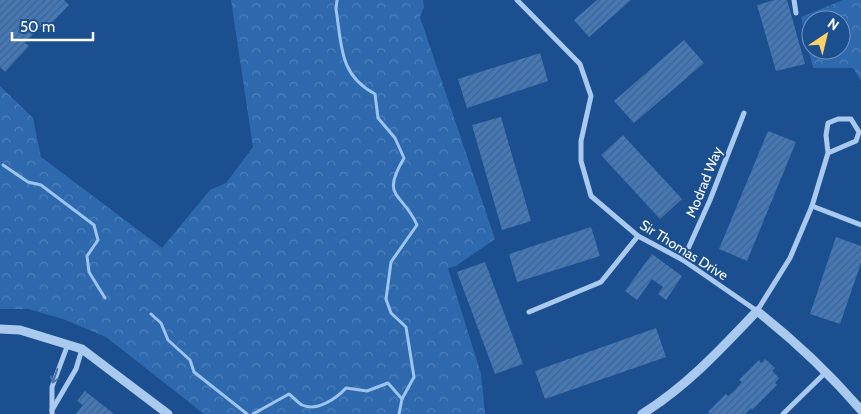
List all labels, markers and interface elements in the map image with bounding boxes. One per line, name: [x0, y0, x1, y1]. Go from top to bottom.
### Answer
scale bar: [12, 10, 94, 42]
north arrow: [801, 10, 851, 60]
text: N: [824, 14, 843, 35]
text: 50 m: [20, 18, 55, 36]
street label: Modrad Way: [682, 144, 726, 220]
street label: Sir Thomas Drive: [637, 216, 731, 284]
one-way arrow: [50, 368, 60, 384]

